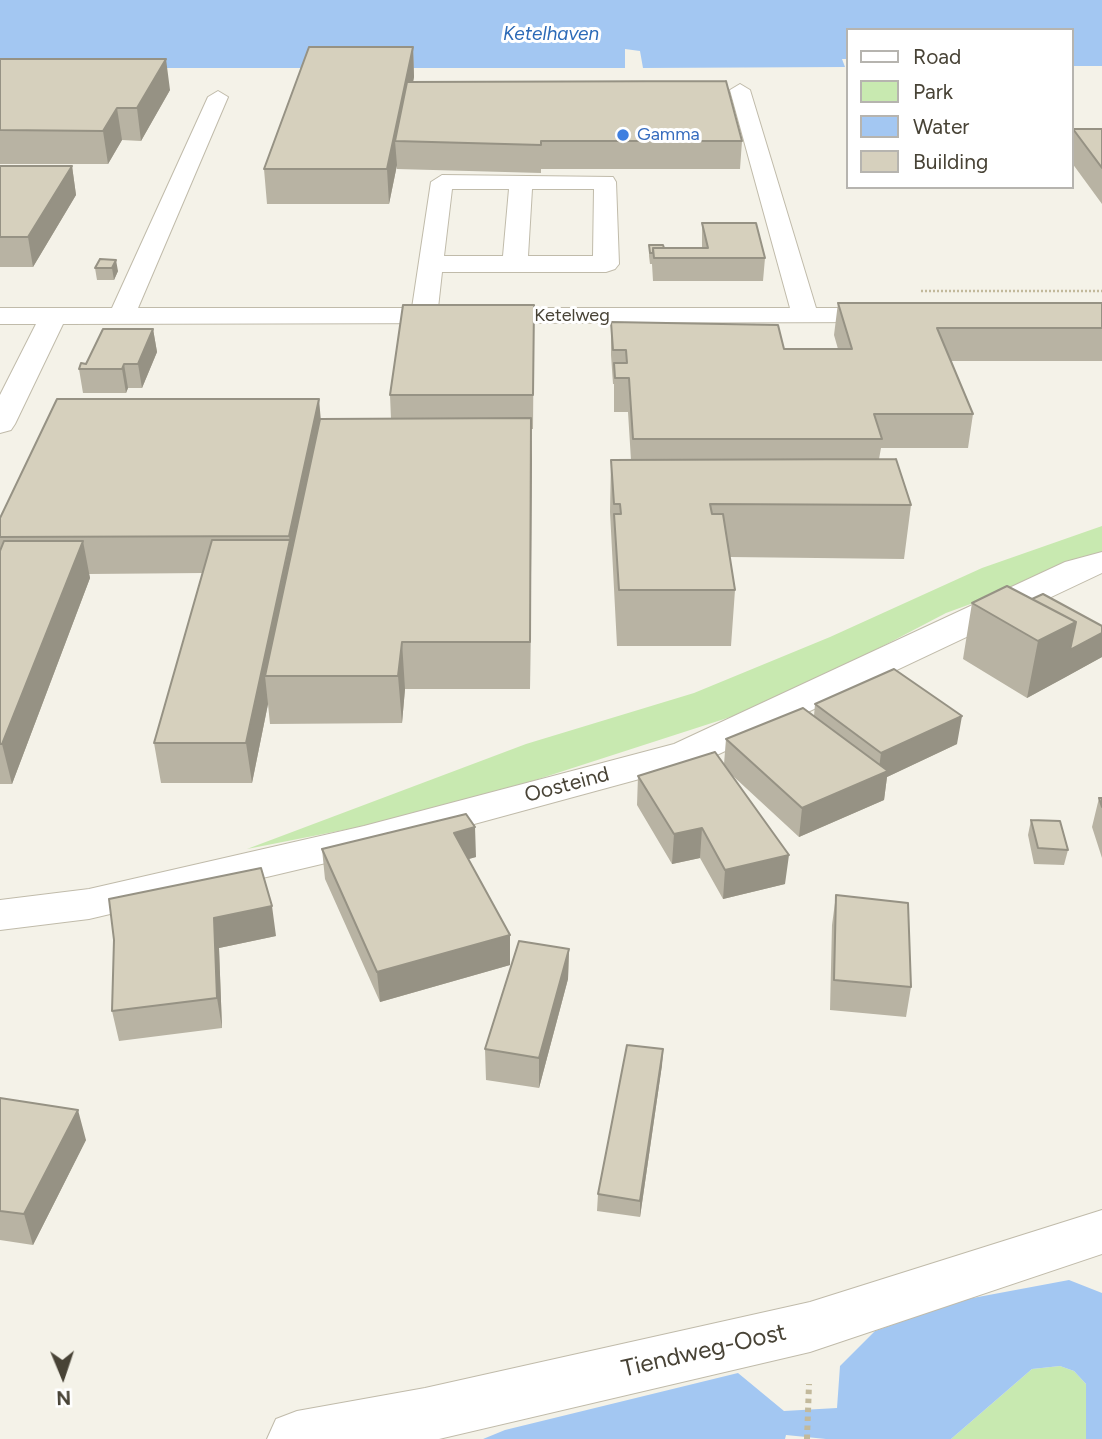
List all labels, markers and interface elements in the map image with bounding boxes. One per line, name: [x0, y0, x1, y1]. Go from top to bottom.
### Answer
water label: Ketelhaven: [503, 23, 599, 45]
legend: [846, 28, 1074, 189]
text: Road: [913, 44, 961, 69]
text: Park: [913, 79, 953, 104]
text: Water: [913, 114, 969, 139]
place label: Gamma: [637, 124, 700, 146]
marker: Gamma: [615, 127, 631, 143]
text: Building: [913, 149, 988, 174]
street label: Ketelweg: [534, 305, 610, 327]
street label: Oosteind: [522, 762, 612, 808]
street label: Tiendweg-Oost: [619, 1318, 789, 1384]
north arrow: [28, 1341, 98, 1411]
text: N: [56, 1386, 71, 1409]

